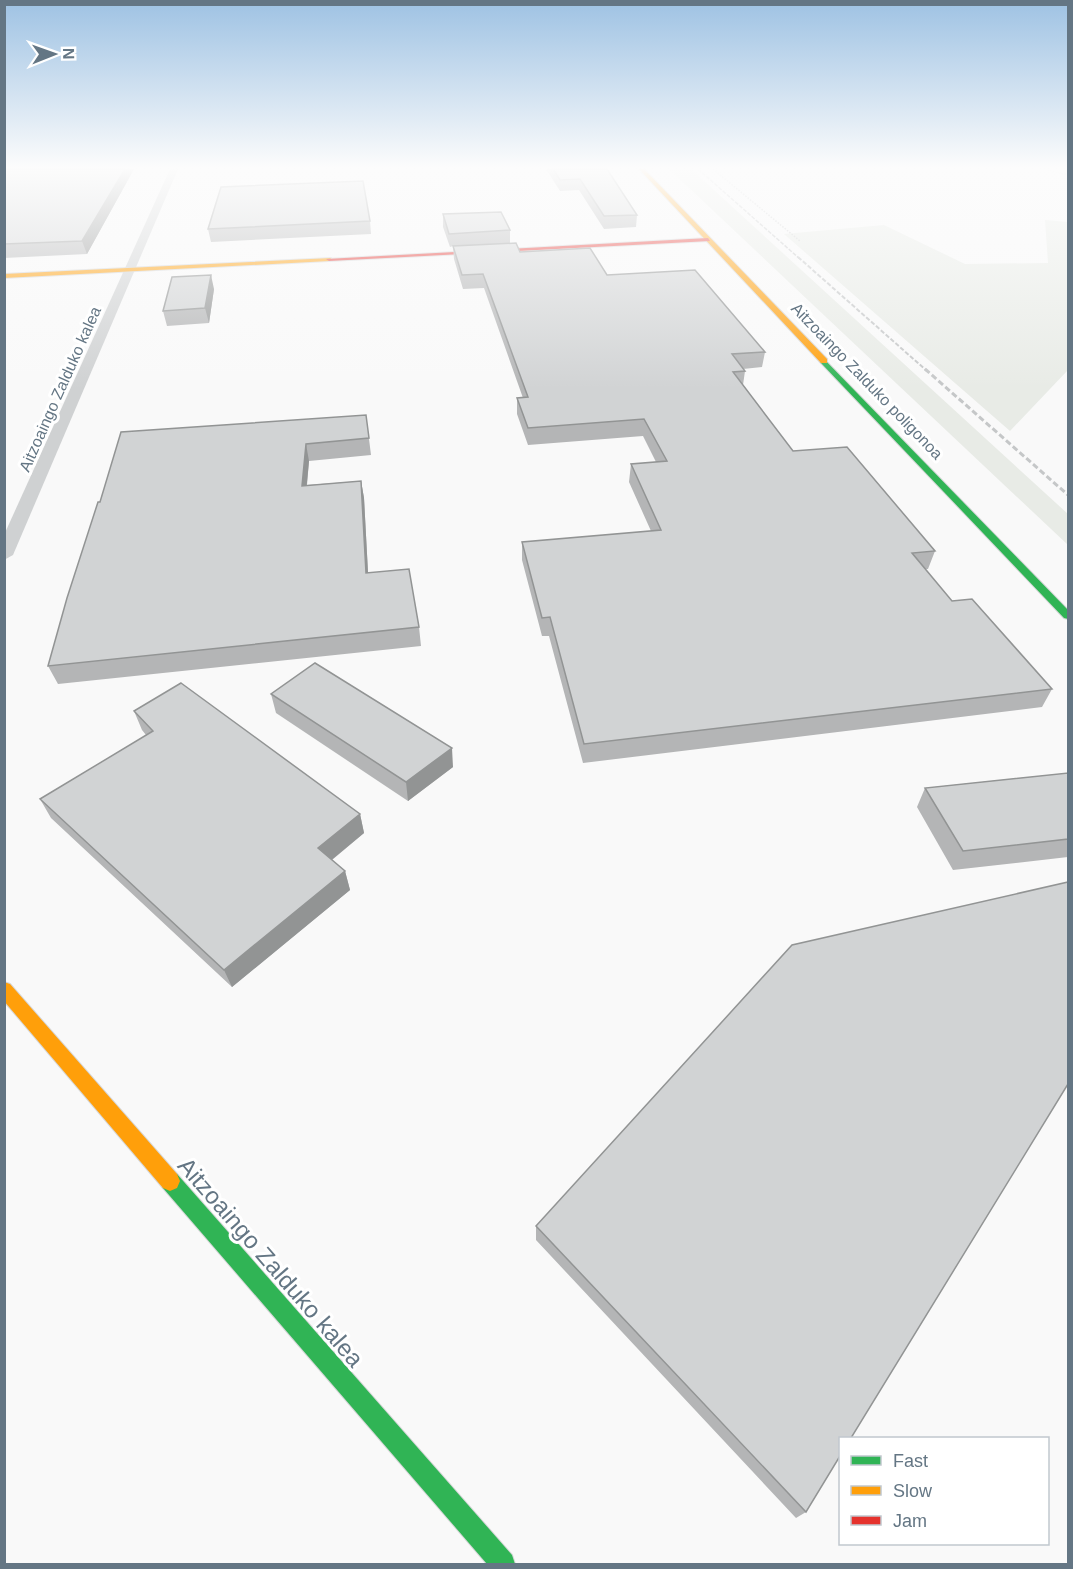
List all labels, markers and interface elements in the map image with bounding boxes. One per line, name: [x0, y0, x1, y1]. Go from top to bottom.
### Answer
north arrow: [24, 24, 84, 84]
text: N: [60, 48, 77, 60]
street label: Aitzoaingo Zalduko poligonoa: [788, 300, 946, 462]
street label: Aitzoaingo Zalduko kalea: [16, 304, 104, 474]
street label: Aitzoaingo Zalduko kalea: [173, 1152, 370, 1373]
legend: [839, 1437, 1049, 1545]
text: Fast: [893, 1451, 928, 1471]
text: Slow: [893, 1481, 933, 1501]
text: Jam: [893, 1511, 927, 1531]

